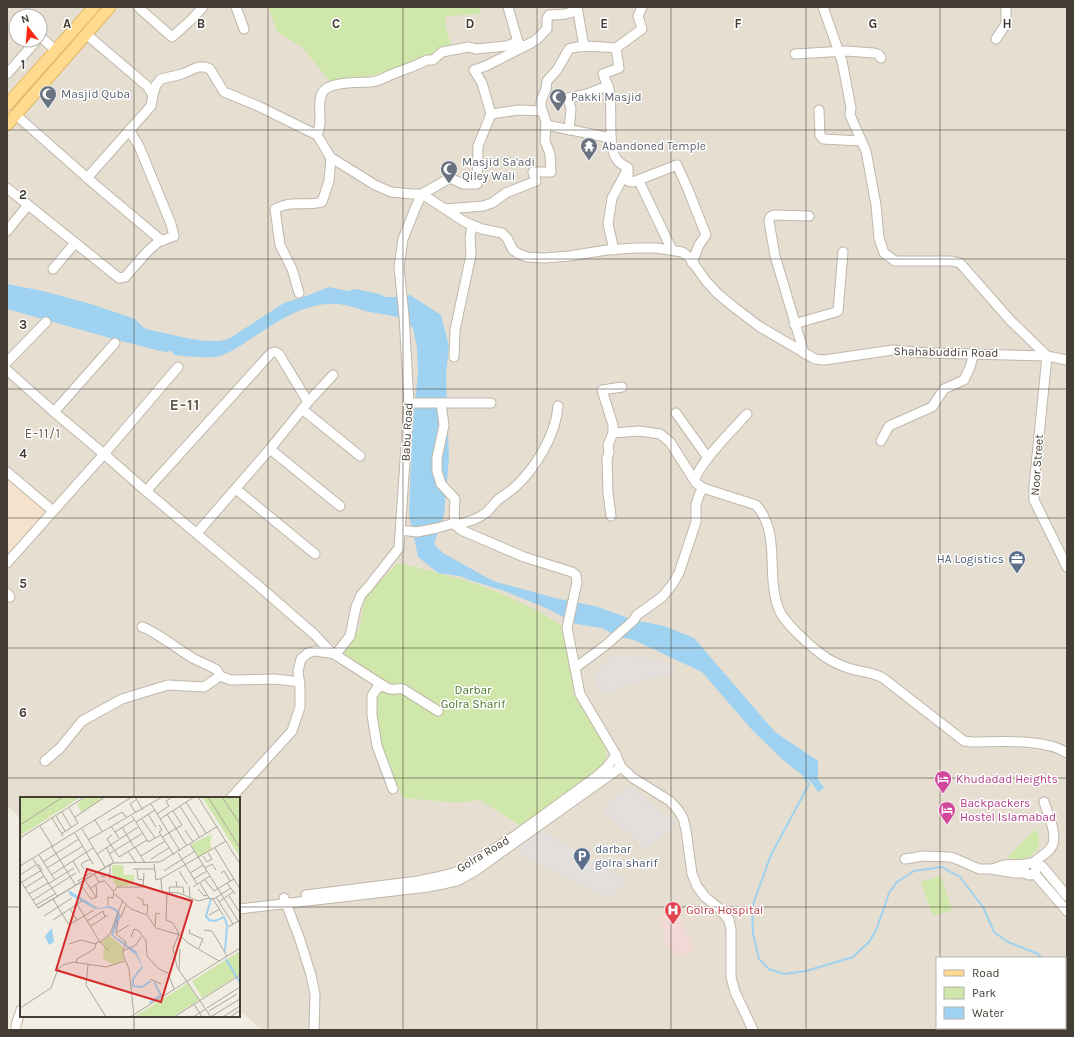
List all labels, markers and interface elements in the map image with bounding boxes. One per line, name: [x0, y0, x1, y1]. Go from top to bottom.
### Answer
north arrow: [8, 8, 48, 48]
text: N: [20, 12, 31, 26]
text: A: [63, 16, 71, 31]
text: B: [197, 16, 205, 31]
text: C: [332, 16, 340, 31]
text: D: [466, 16, 475, 31]
text: E: [600, 16, 608, 31]
text: F: [734, 16, 742, 31]
text: G: [869, 16, 877, 31]
text: H: [1002, 16, 1012, 31]
text: 1: [21, 57, 25, 72]
mosque icon: Masjid Quba: [38, 84, 58, 109]
place label: Masjid Quba: [61, 87, 130, 101]
mosque icon: Pakki Masjid: [548, 87, 568, 112]
place label: Pakki Masjid: [571, 90, 642, 104]
temple icon: Abandoned Temple: [579, 136, 599, 161]
place label: Abandoned Temple: [602, 139, 706, 153]
place label: Masjid Sa'adi Qiley Wali: [462, 155, 535, 183]
mosque icon: Masjid Sa'adi Qiley Wali: [439, 159, 459, 184]
text: 2: [19, 187, 27, 202]
text: 3: [19, 317, 27, 332]
street label: Shahabuddin Road: [893, 344, 999, 360]
district label: E-11: [170, 395, 200, 414]
street label: Babu Road: [398, 402, 416, 462]
district label: E-11/1: [25, 426, 61, 441]
street label: Noor Street: [1028, 433, 1046, 496]
text: 4: [19, 446, 27, 461]
office icon: HA Logistics: [1007, 549, 1027, 574]
place label: HA Logistics: [937, 552, 1004, 566]
text: 5: [19, 576, 27, 591]
park label: Darbar Golra Sharif: [441, 683, 506, 711]
text: 6: [19, 705, 27, 720]
hotel icon: Khudadad Heights: [933, 769, 953, 794]
place label: Khudadad Heights: [956, 772, 1058, 786]
place label: Backpackers Hostel Islamabad: [960, 796, 1056, 824]
inset map: [20, 797, 240, 1017]
hotel icon: Backpackers Hostel Islamabad: [937, 800, 957, 825]
street label: Golra Road: [454, 833, 512, 875]
place label: darbar golra sharif: [595, 842, 659, 870]
parking icon: darbar golra sharif: [572, 846, 592, 871]
hospital icon: Golra Hospital: [663, 900, 683, 925]
place label: Golra Hospital: [686, 903, 763, 917]
legend: [936, 957, 1066, 1029]
text: Road: [972, 966, 1000, 980]
text: Park: [972, 986, 997, 1000]
text: Water: [972, 1006, 1005, 1020]

